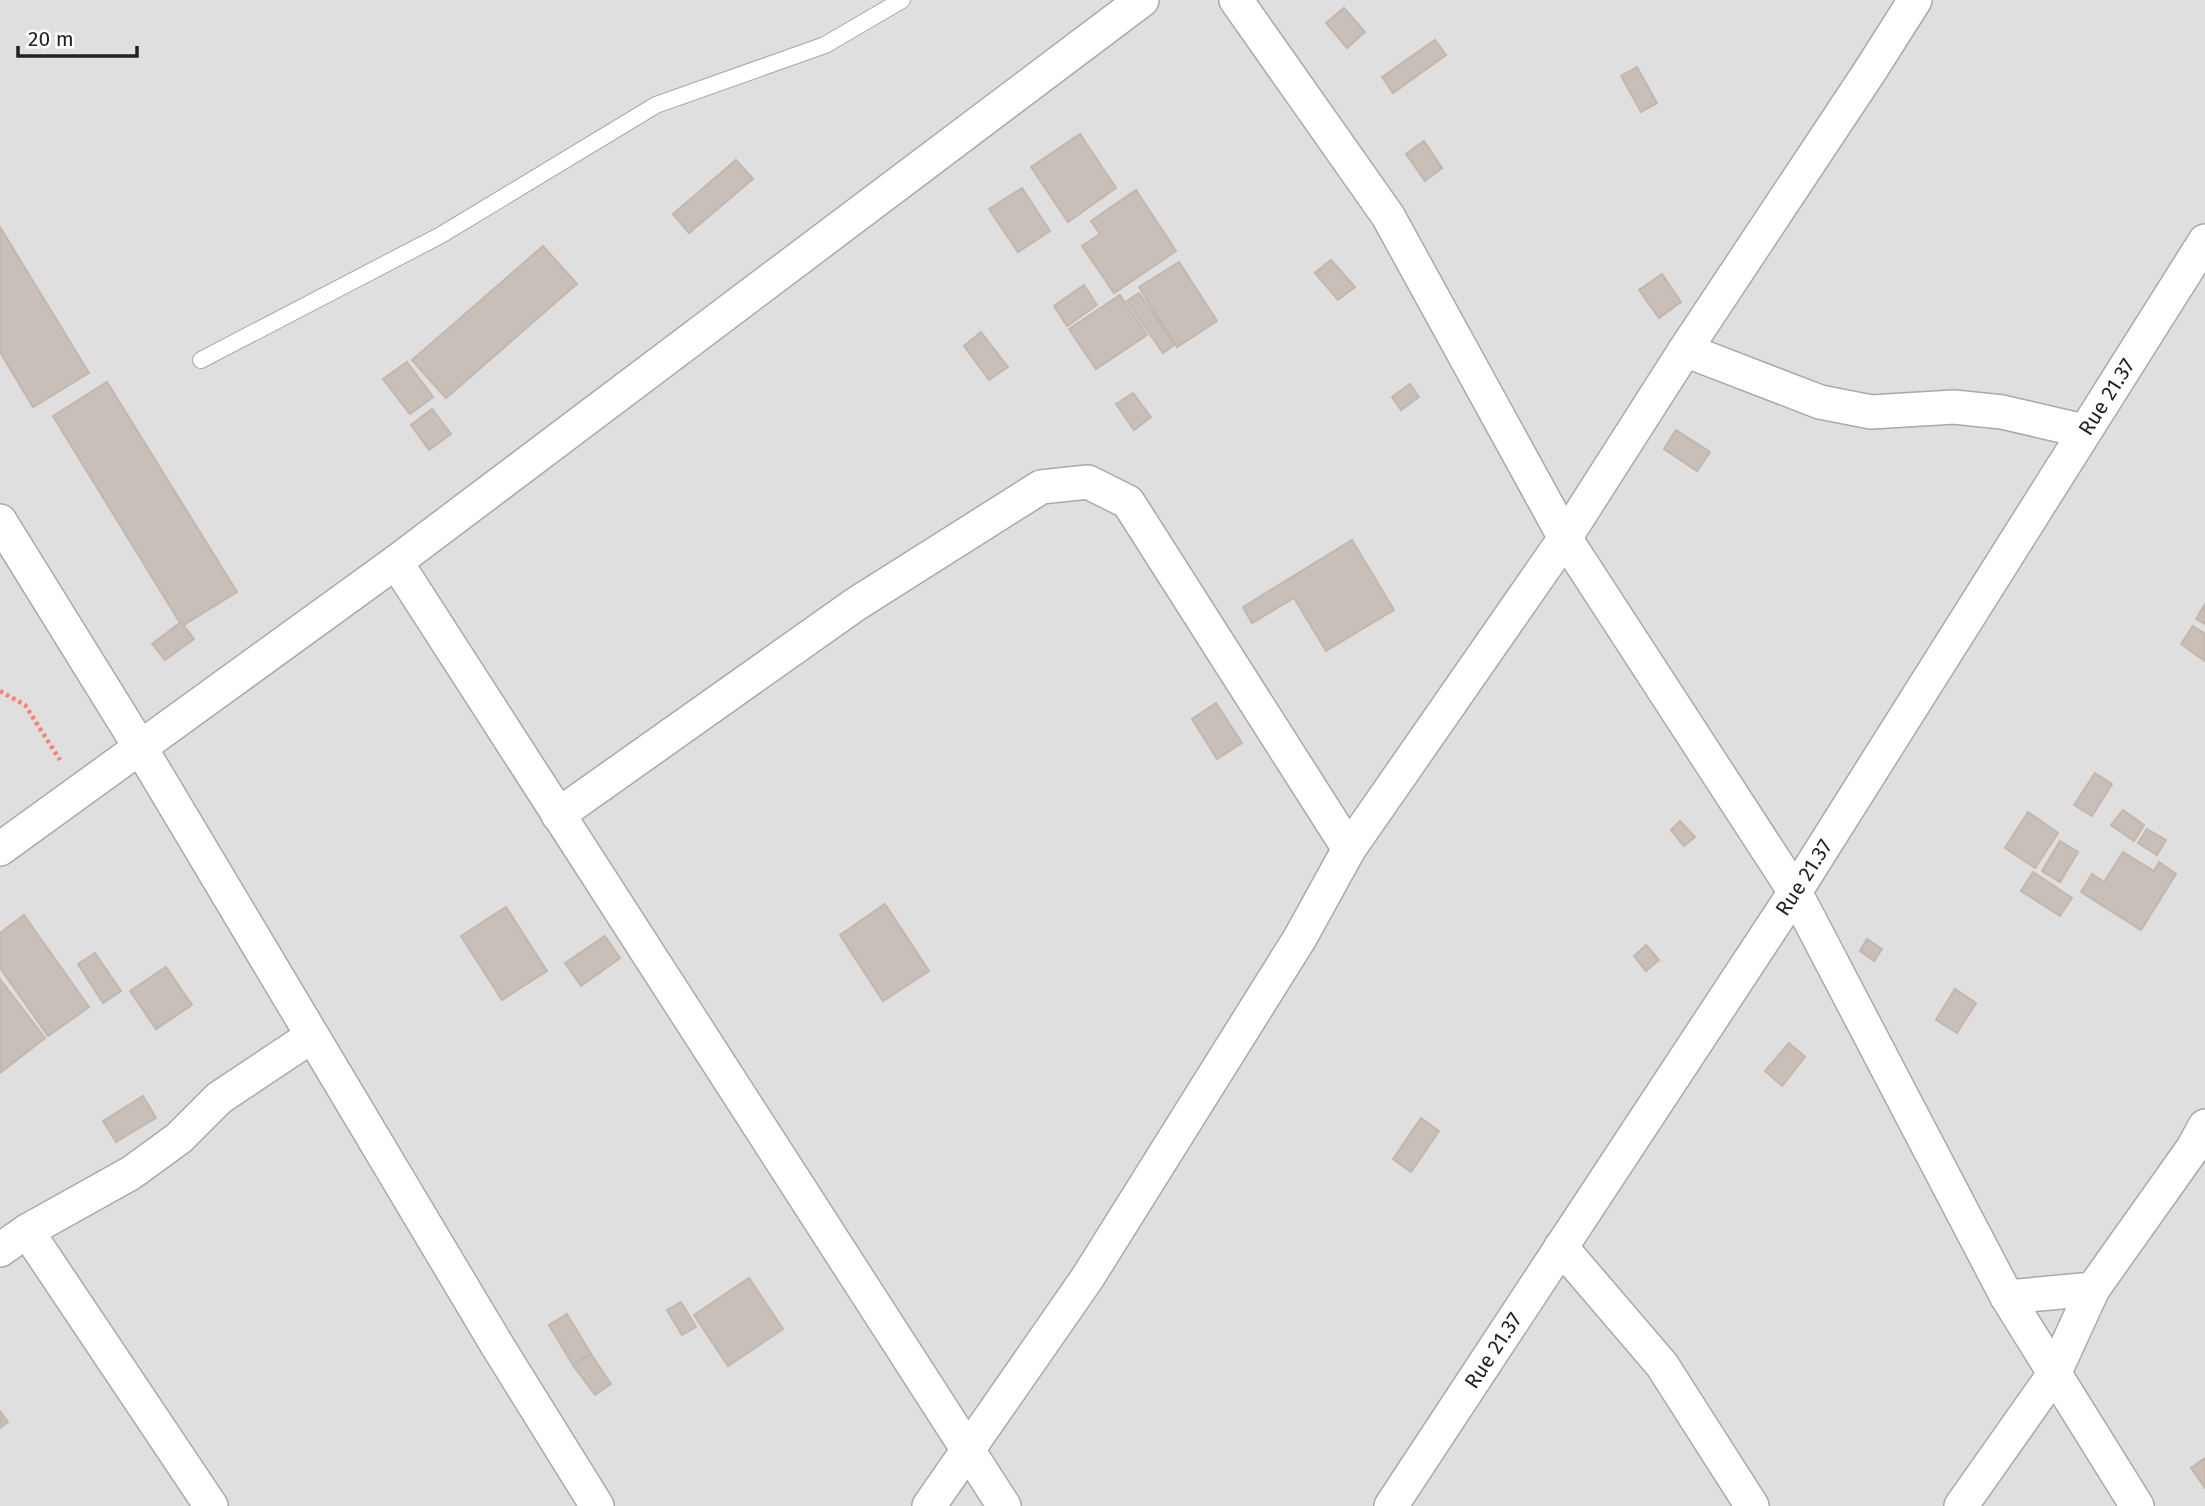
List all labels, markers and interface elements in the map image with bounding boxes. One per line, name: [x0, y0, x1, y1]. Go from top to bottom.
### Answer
scale bar: [18, 14, 136, 58]
text: 20 m: [28, 26, 74, 52]
street label: Rue 21.37: [2073, 354, 2141, 440]
street label: Rue 21.37: [1770, 834, 1838, 921]
street label: Rue 21.37: [1459, 1308, 1528, 1394]

